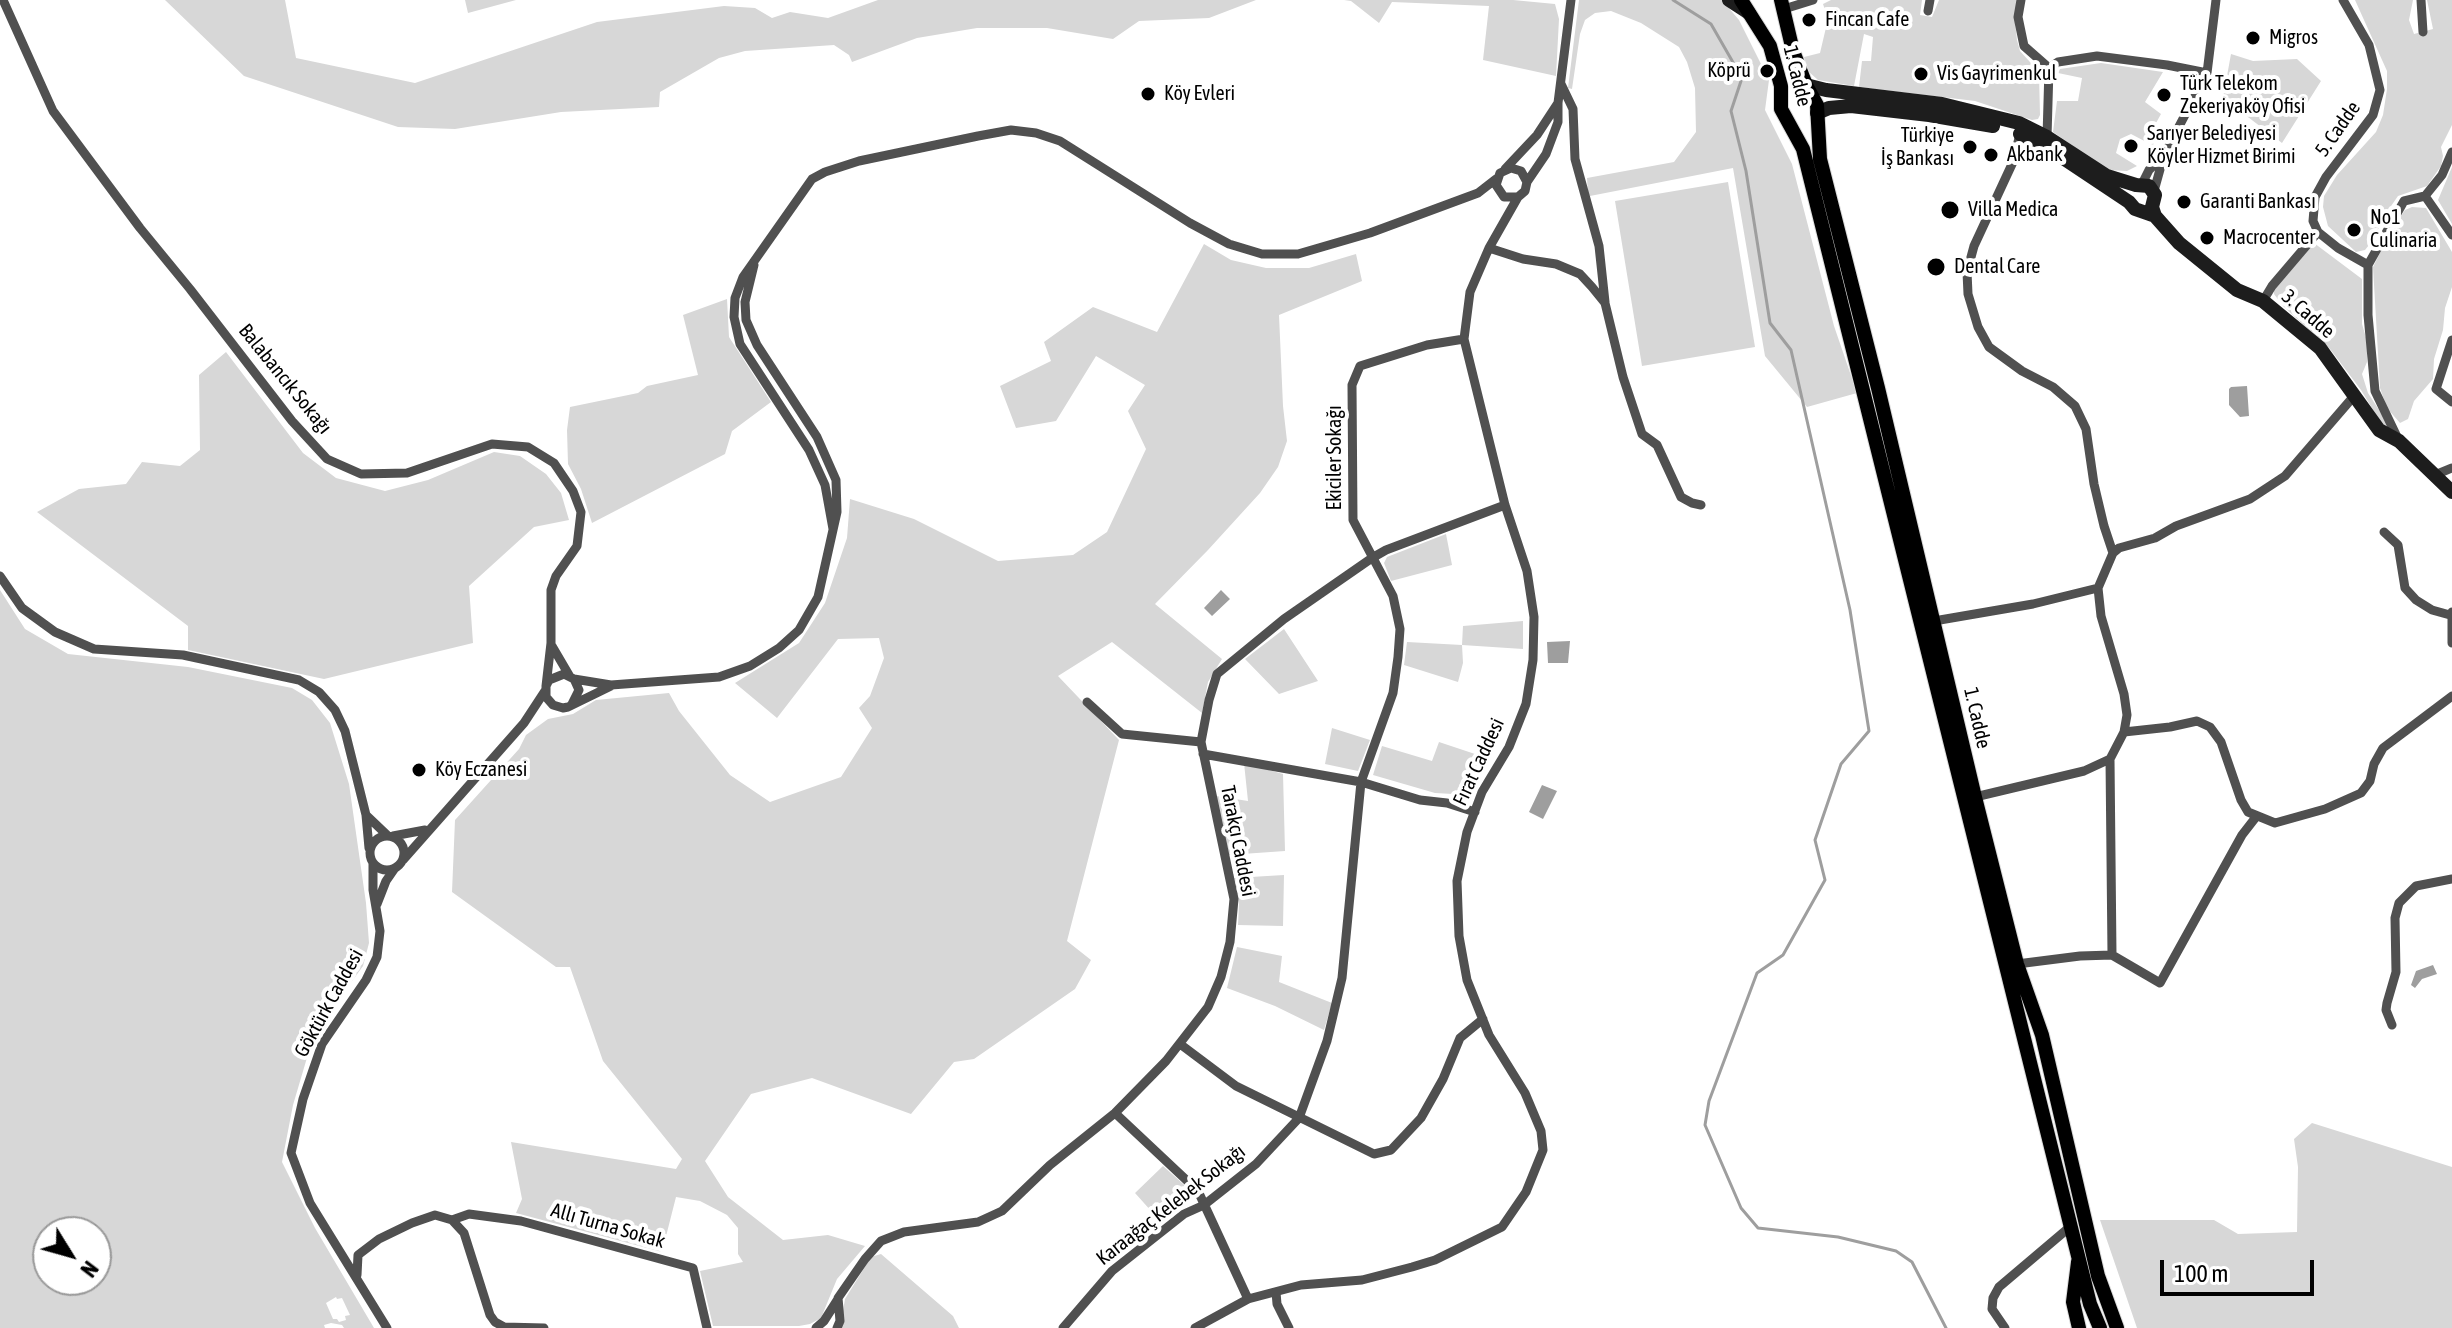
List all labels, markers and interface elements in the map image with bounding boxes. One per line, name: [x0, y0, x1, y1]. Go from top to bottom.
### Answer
place label: Fincan Cafe: [1825, 8, 1909, 32]
marker: Fincan Cafe: [1800, 11, 1818, 29]
place label: Migros: [2269, 26, 2318, 50]
marker: Migros: [2244, 29, 2262, 47]
street label: 1. Cadde: [1778, 43, 1816, 109]
place label: Köprü: [1707, 59, 1751, 83]
marker: Köprü: [1758, 62, 1776, 80]
place label: Vis Gayrimenkul: [1937, 62, 2057, 86]
marker: Vis Gayrimenkul: [1912, 65, 1930, 83]
place label: Türk Telekom Zekeriyaköy Ofisi: [2180, 72, 2305, 119]
place label: Köy Evleri: [1164, 82, 1235, 106]
marker: Köy Evleri: [1139, 85, 1157, 103]
marker: Türk Telekom Zekeriyaköy Ofisi: [2155, 86, 2173, 104]
street label: 5. Cadde: [2310, 97, 2366, 161]
place label: Sarıyer Belediyesi Köyler Hizmet Birimi: [2147, 122, 2296, 169]
place label: Türkiye İş Bankası: [1881, 124, 1954, 171]
marker: Sarıyer Belediyesi Köyler Hizmet Birimi: [2122, 137, 2140, 155]
marker: Türkiye İş Bankası: [1961, 138, 1979, 156]
place label: Akbank: [2007, 143, 2063, 167]
marker: Akbank: [1982, 146, 2000, 164]
place label: Garanti Bankası: [2200, 190, 2316, 214]
marker: Garanti Bankası: [2175, 193, 2193, 211]
place label: Villa Medica: [1968, 198, 2058, 222]
marker: Villa Medica: [1939, 199, 1961, 221]
place label: No1 Culinaria: [2370, 206, 2437, 253]
marker: No1 Culinaria: [2345, 221, 2363, 239]
place label: Macrocenter: [2223, 226, 2315, 250]
marker: Macrocenter: [2198, 229, 2216, 247]
place label: Dental Care: [1954, 255, 2040, 279]
marker: Dental Care: [1925, 256, 1947, 278]
street label: 3. Cadde: [2277, 285, 2339, 343]
street label: Balabancık Sokağı: [233, 319, 337, 439]
street label: Ekiciler Sokağı: [1323, 405, 1347, 511]
street label: 1. Cadde: [1958, 685, 1996, 751]
street label: Fırat Caddesi: [1448, 714, 1510, 810]
place label: Köy Eczanesi: [435, 758, 527, 782]
marker: Köy Eczanesi: [410, 761, 428, 779]
street label: Tarakçı Caddesi: [1215, 783, 1261, 899]
street label: Göktürk Caddesi: [289, 945, 369, 1061]
street label: Karaağaç Kelebek Sokağı: [1092, 1139, 1250, 1271]
street label: Allı Turna Sokak: [548, 1198, 668, 1254]
north arrow: [32, 1216, 112, 1296]
scale bar: [2164, 1244, 2318, 1294]
text: N: [75, 1256, 104, 1282]
text: 100 m: [2174, 1260, 2228, 1287]

